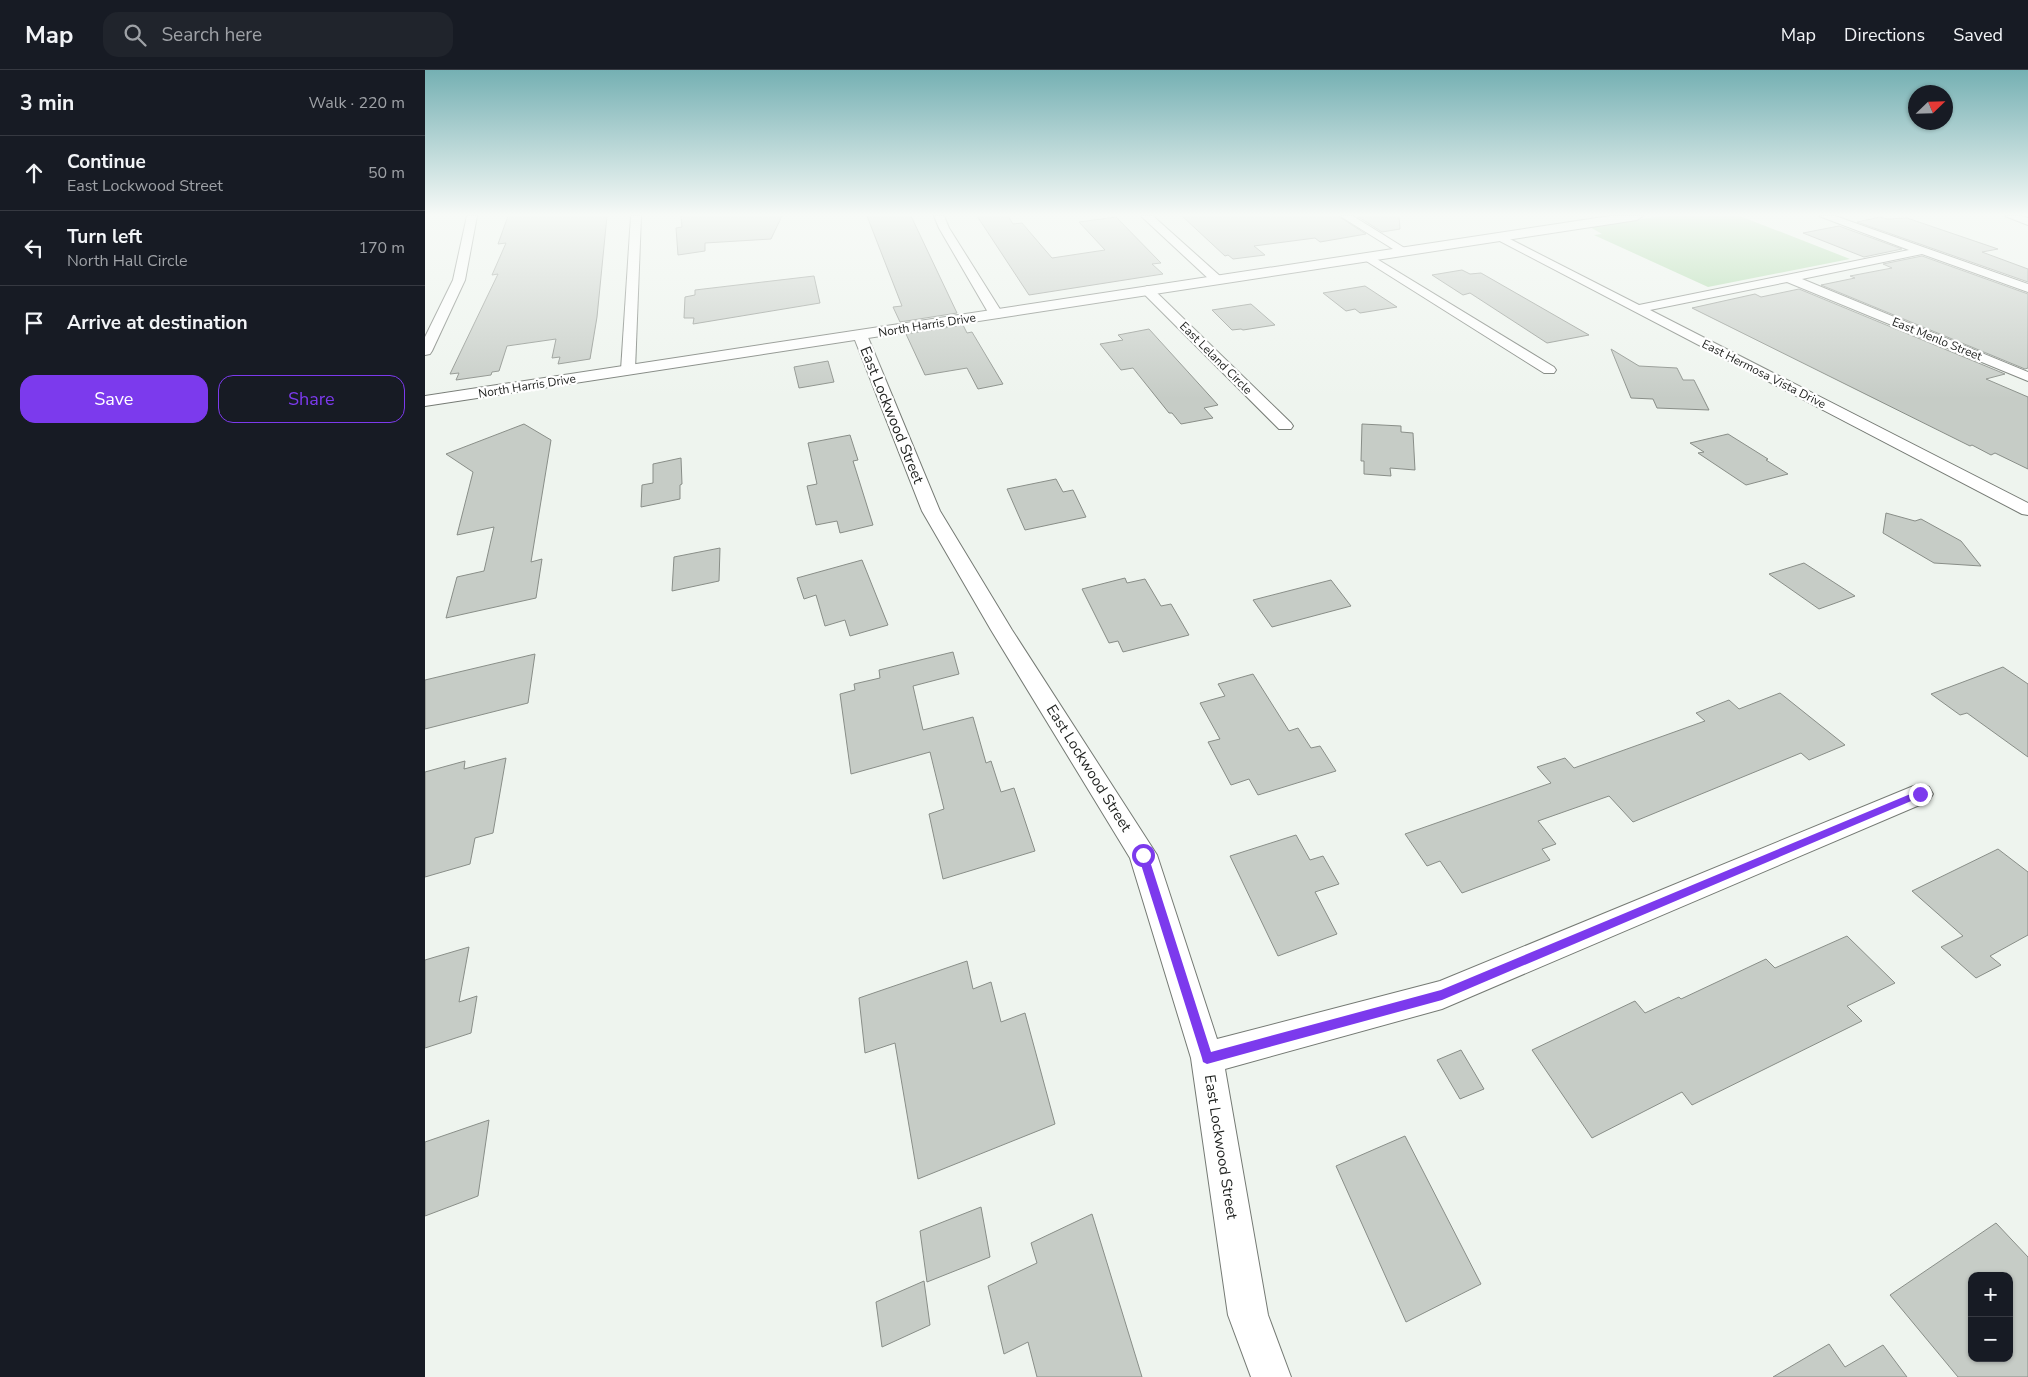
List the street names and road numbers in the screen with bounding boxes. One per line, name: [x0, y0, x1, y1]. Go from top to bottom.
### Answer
street label: North Harris Drive: [877, 309, 977, 341]
street label: East Menlo Street: [1890, 314, 1985, 365]
street label: East Leland Circle: [1176, 318, 1256, 398]
street label: East Hermosa Vista Drive: [1699, 336, 1829, 412]
street label: East Lockwood Street: [855, 343, 929, 487]
street label: North Harris Drive: [477, 370, 577, 402]
street label: East Lockwood Street: [1042, 701, 1137, 836]
street label: East Lockwood Street: [1200, 1073, 1242, 1221]

